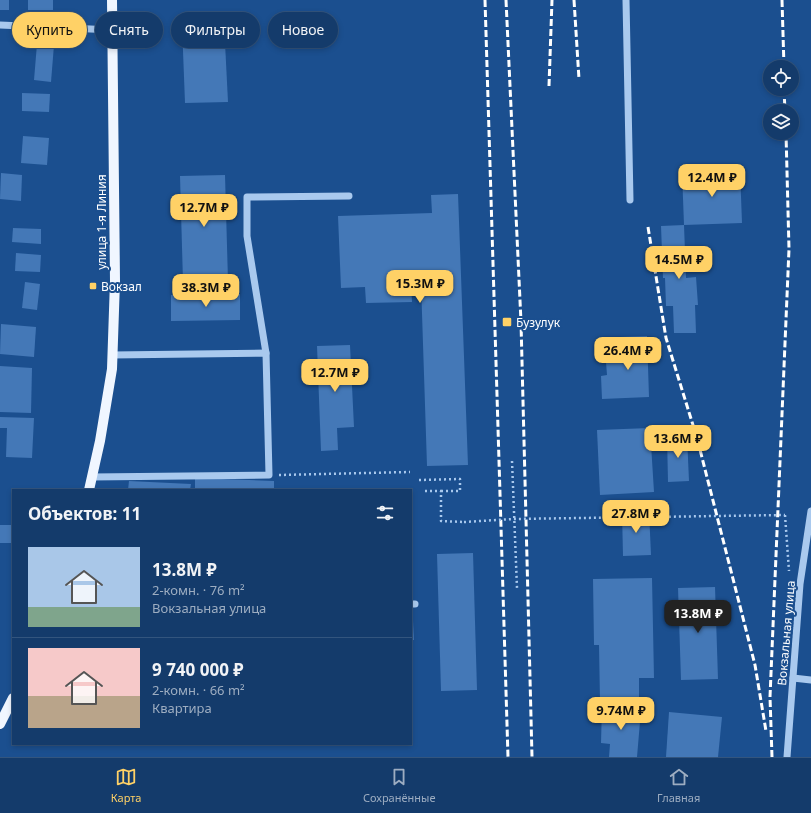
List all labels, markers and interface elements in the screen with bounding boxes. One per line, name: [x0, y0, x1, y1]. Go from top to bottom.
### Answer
chip: Купить: [12, 12, 87, 48]
chip: Снять: [95, 12, 163, 48]
chip: Фильтры: [171, 12, 260, 48]
chip: Новое: [268, 12, 338, 48]
map controls: [763, 60, 799, 140]
button: locate: [763, 60, 799, 96]
button: layers: [763, 104, 799, 140]
pin: 12.4M ₽: [675, 164, 749, 198]
text: 12.4M ₽: [687, 168, 737, 186]
street label: улица 1-я Линия: [93, 174, 110, 270]
pin: 12.7M ₽: [167, 194, 241, 228]
text: 12.7M ₽: [179, 198, 229, 216]
pin: 14.5M ₽: [642, 246, 716, 280]
text: 14.5M ₽: [654, 250, 704, 268]
pin: 15.3M ₽: [383, 270, 457, 304]
pin: 38.3M ₽: [169, 274, 243, 308]
text: 15.3M ₽: [395, 274, 445, 292]
place label: Вокзал: [101, 278, 142, 295]
text: 38.3M ₽: [181, 278, 231, 296]
marker: Вокзал: [88, 281, 98, 291]
place label: Бузулук: [516, 314, 561, 331]
marker: Бузулук: [501, 316, 513, 328]
pin: 26.4M ₽: [591, 337, 665, 371]
text: 26.4M ₽: [603, 341, 653, 359]
pin: 12.7M ₽: [298, 359, 372, 393]
text: 12.7M ₽: [310, 363, 360, 381]
pin: 13.6M ₽: [641, 425, 715, 459]
text: 13.6M ₽: [653, 429, 703, 447]
pin: 27.8M ₽: [599, 500, 673, 534]
text: Объектов: 11: [28, 502, 141, 525]
icon: filters: [374, 502, 396, 524]
text: 27.8M ₽: [611, 504, 661, 522]
text: 13.8M ₽: [152, 558, 217, 581]
icon: home: [60, 563, 108, 611]
street label: Вокзальная улица: [773, 580, 799, 686]
text: 2-комн. · 76 m²: [152, 581, 245, 599]
text: Вокзальная улица: [152, 599, 266, 617]
pin: 13.8M ₽: [661, 600, 735, 634]
text: 13.8M ₽: [673, 604, 723, 622]
text: 9 740 000 ₽: [152, 658, 244, 681]
icon: home: [60, 664, 108, 712]
text: 2-комн. · 66 m²: [152, 681, 245, 699]
pin: 9.74M ₽: [584, 697, 658, 731]
text: Квартира: [152, 699, 212, 717]
text: 9.74M ₽: [596, 701, 646, 719]
tab: Карта: [111, 766, 141, 805]
tab: Сохранённые: [363, 766, 435, 805]
tab: Главная: [657, 766, 700, 805]

